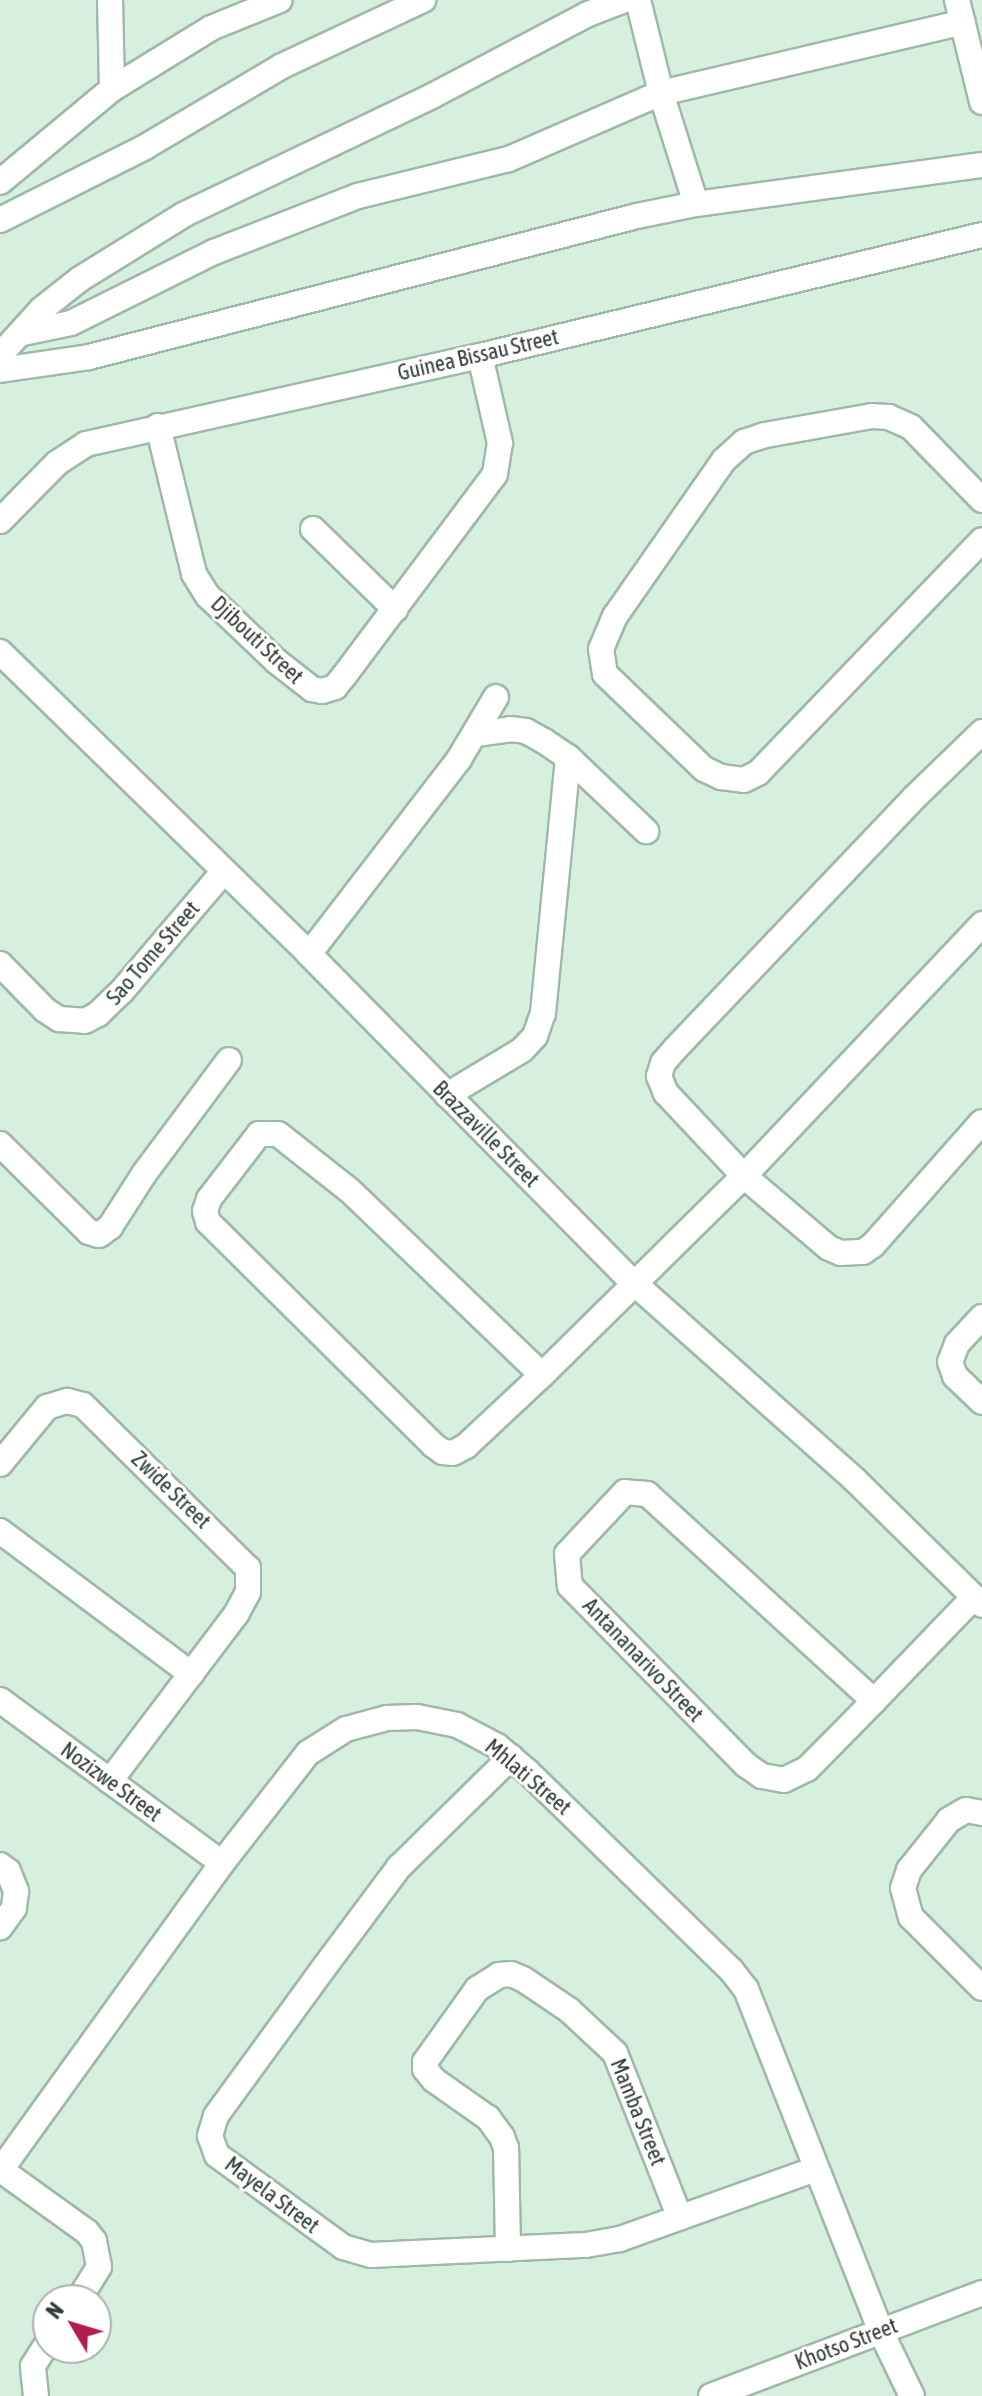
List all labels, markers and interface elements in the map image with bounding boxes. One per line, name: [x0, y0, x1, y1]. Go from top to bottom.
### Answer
street label: Guinea Bissau Street: [395, 324, 561, 386]
street label: Djibouti Street: [205, 591, 309, 689]
street label: Sao Tome Street: [101, 896, 205, 1010]
street label: Brazzaville Street: [427, 1075, 545, 1193]
street label: Zwide Street: [126, 1446, 216, 1534]
street label: Antananarivo Street: [577, 1593, 709, 1727]
street label: Mhlati Street: [480, 1733, 576, 1821]
street label: Nozizwe Street: [55, 1737, 167, 1827]
street label: Mamba Street: [605, 2055, 671, 2169]
street label: Mayela Street: [220, 2151, 324, 2239]
north arrow: [32, 2284, 112, 2364]
text: N: [40, 2297, 69, 2324]
street label: Khotso Street: [791, 2312, 901, 2376]

